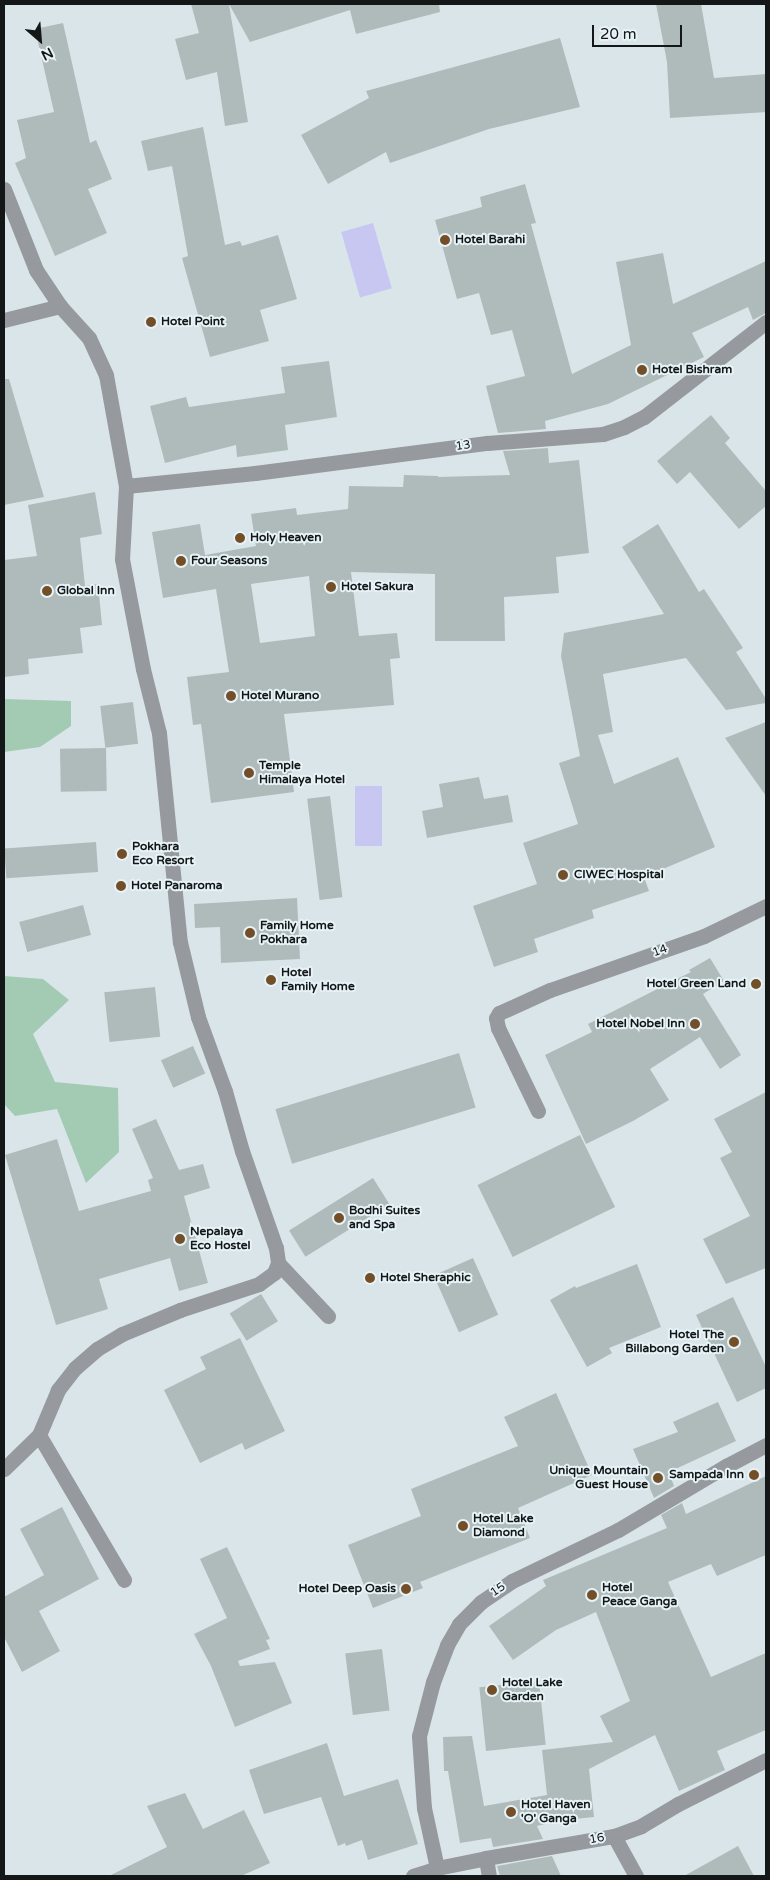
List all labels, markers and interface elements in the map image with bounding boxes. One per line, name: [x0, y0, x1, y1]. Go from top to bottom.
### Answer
north arrow: [15, 15, 65, 65]
scale bar: [595, 15, 685, 47]
text: 20 m: [600, 25, 637, 43]
text: N: [38, 44, 56, 64]
place label: Hotel Barahi: [455, 233, 525, 247]
marker: Hotel Barahi: [439, 234, 451, 246]
place label: Hotel Point: [161, 315, 224, 329]
marker: Hotel Point: [145, 316, 157, 328]
place label: Hotel Bishram: [652, 363, 732, 377]
marker: Hotel Bishram: [636, 364, 648, 376]
street label: 13: [455, 438, 471, 454]
place label: Holy Heaven: [250, 531, 321, 545]
marker: Holy Heaven: [234, 532, 246, 544]
place label: Four Seasons: [191, 554, 267, 568]
marker: Four Seasons: [175, 555, 187, 567]
place label: Hotel Sakura: [341, 580, 414, 594]
marker: Hotel Sakura: [325, 581, 337, 593]
place label: Global Inn: [57, 584, 115, 598]
marker: Global Inn: [41, 585, 53, 597]
place label: Hotel Murano: [241, 689, 319, 703]
marker: Hotel Murano: [225, 690, 237, 702]
place label: Temple Himalaya Hotel: [259, 759, 345, 787]
marker: Temple Himalaya Hotel: [243, 767, 255, 779]
place label: Pokhara Eco Resort: [132, 840, 194, 868]
marker: Pokhara Eco Resort: [116, 848, 128, 860]
marker: CIWEC Hospital: [556, 868, 570, 882]
place label: CIWEC Hospital: [574, 868, 664, 882]
place label: Hotel Panaroma: [131, 879, 223, 893]
marker: Hotel Panaroma: [115, 880, 127, 892]
place label: Family Home Pokhara: [260, 919, 334, 947]
marker: Family Home Pokhara: [244, 927, 256, 939]
street label: 14: [650, 942, 670, 960]
place label: Hotel Family Home: [281, 966, 355, 994]
marker: Hotel Family Home: [265, 974, 277, 986]
place label: Hotel Green Land: [646, 977, 746, 991]
marker: Hotel Green Land: [750, 978, 762, 990]
place label: Hotel Nobel Inn: [596, 1017, 685, 1031]
marker: Hotel Nobel Inn: [689, 1018, 701, 1030]
place label: Bodhi Suites and Spa: [349, 1204, 420, 1232]
marker: Bodhi Suites and Spa: [333, 1212, 345, 1224]
place label: Nepalaya Eco Hostel: [190, 1225, 250, 1253]
marker: Nepalaya Eco Hostel: [174, 1233, 186, 1245]
place label: Hotel Sheraphic: [380, 1271, 471, 1285]
marker: Hotel Sheraphic: [364, 1272, 376, 1284]
place label: Hotel The Billabong Garden: [625, 1328, 724, 1356]
marker: Hotel The Billabong Garden: [728, 1336, 740, 1348]
place label: Unique Mountain Guest House: [549, 1464, 648, 1492]
place label: Sampada Inn: [669, 1468, 744, 1482]
marker: Sampada Inn: [748, 1469, 760, 1481]
marker: Unique Mountain Guest House: [652, 1472, 664, 1484]
place label: Hotel Lake Diamond: [473, 1512, 533, 1540]
marker: Hotel Lake Diamond: [457, 1520, 469, 1532]
street label: 15: [488, 1580, 508, 1600]
place label: Hotel Peace Ganga: [602, 1581, 677, 1609]
place label: Hotel Deep Oasis: [299, 1582, 396, 1596]
marker: Hotel Deep Oasis: [400, 1583, 412, 1595]
marker: Hotel Peace Ganga: [586, 1589, 598, 1601]
place label: Hotel Lake Garden: [502, 1676, 562, 1704]
marker: Hotel Lake Garden: [486, 1684, 498, 1696]
place label: Hotel Haven 'O' Ganga: [521, 1798, 591, 1826]
marker: Hotel Haven 'O' Ganga: [505, 1806, 517, 1818]
street label: 16: [588, 1831, 606, 1847]

